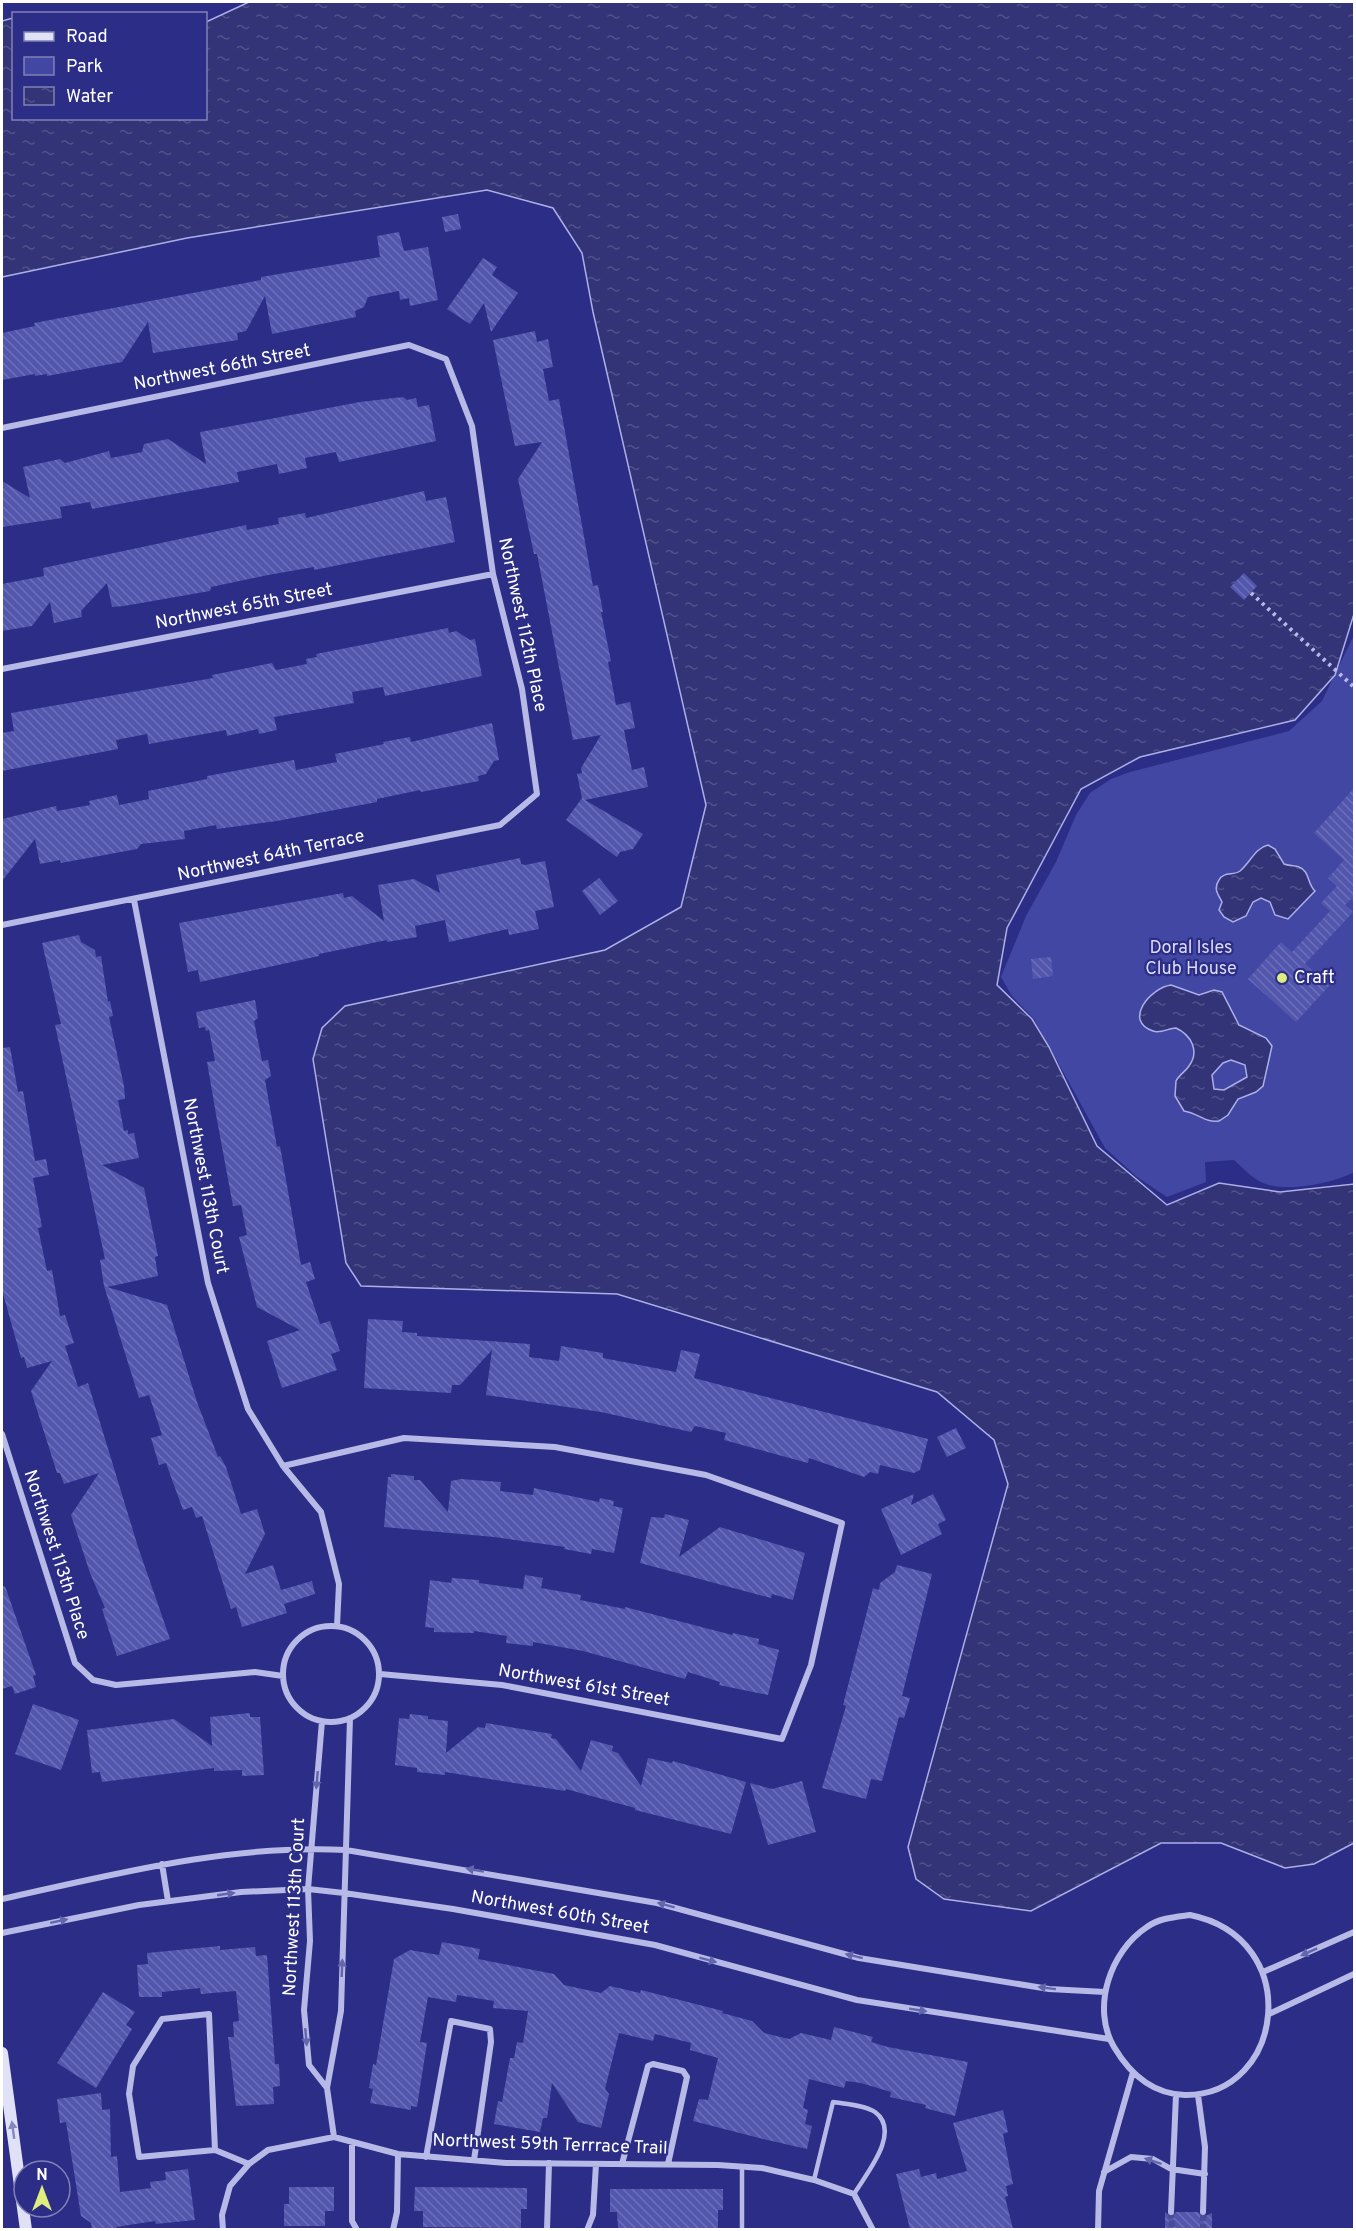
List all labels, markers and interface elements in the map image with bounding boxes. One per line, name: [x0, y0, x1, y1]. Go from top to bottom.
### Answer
legend: [12, 12, 207, 120]
text: Road: [66, 26, 108, 49]
text: Park: [66, 56, 103, 79]
text: Water: [66, 86, 113, 109]
street label: Northwest 66th Street: [132, 340, 312, 396]
street label: Northwest 112th Place: [492, 536, 552, 714]
street label: Northwest 65th Street: [153, 579, 335, 635]
street label: Northwest 64th Terrace: [175, 825, 367, 887]
park label: Doral Isles Club House: [1145, 937, 1237, 981]
place label: Craft: [1294, 967, 1335, 990]
marker: Craft: [1275, 971, 1289, 985]
street label: Northwest 113th Court: [177, 1096, 233, 1276]
street label: Northwest 113th Place: [18, 1467, 94, 1643]
street label: Northwest 61st Street: [496, 1660, 672, 1712]
one-way arrow: [312, 1770, 322, 1789]
street label: Northwest 113th Court: [279, 1817, 311, 1997]
one-way arrow: [465, 1865, 484, 1874]
street label: Northwest 60th Street: [469, 1886, 651, 1940]
one-way arrow: [216, 1890, 235, 1899]
one-way arrow: [657, 1900, 675, 1910]
one-way arrow: [49, 1916, 68, 1925]
one-way arrow: [1300, 1947, 1317, 1956]
one-way arrow: [845, 1951, 864, 1961]
one-way arrow: [699, 1956, 717, 1965]
one-way arrow: [337, 1958, 347, 1977]
one-way arrow: [1037, 1983, 1056, 1992]
one-way arrow: [908, 2006, 927, 2015]
one-way arrow: [302, 2027, 311, 2046]
one-way arrow: [9, 2120, 18, 2139]
street label: Northwest 59th Terrrace Trail: [432, 2129, 668, 2161]
one-way arrow: [1144, 2156, 1162, 2165]
north arrow: [12, 2159, 72, 2219]
text: N: [36, 2166, 48, 2186]

